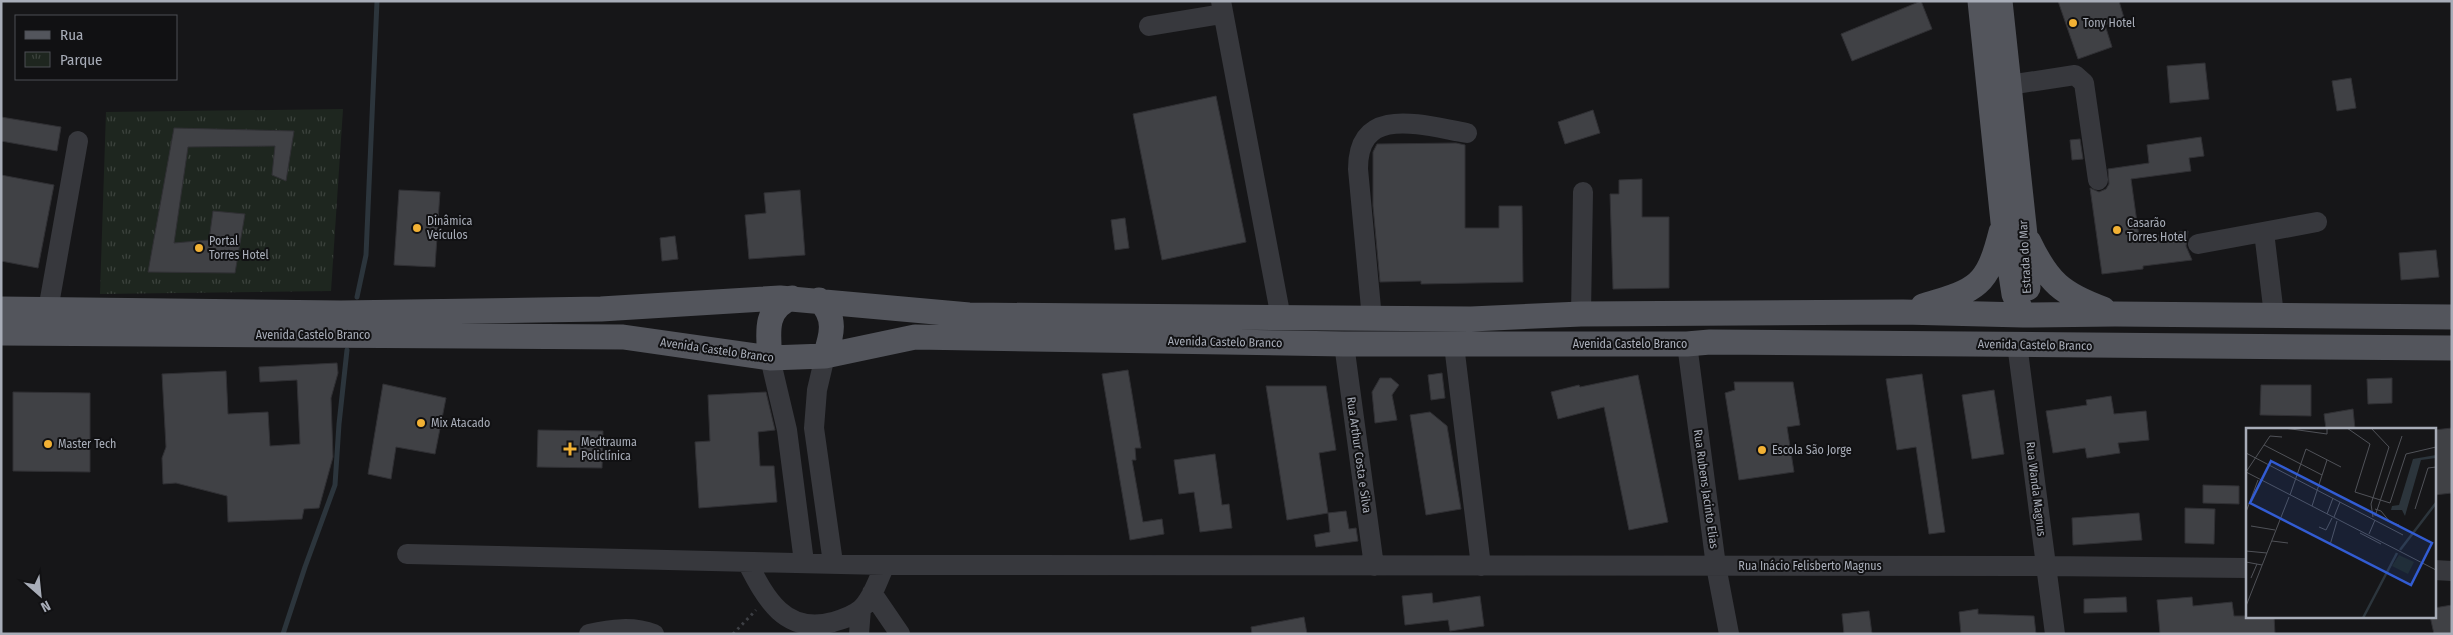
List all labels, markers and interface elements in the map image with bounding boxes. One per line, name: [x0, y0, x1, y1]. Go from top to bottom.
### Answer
legend: [15, 15, 178, 80]
place label: Tony Hotel: [2083, 16, 2135, 30]
marker: Tony Hotel: [2067, 17, 2079, 29]
text: Rua: [60, 26, 83, 44]
text: Parque: [60, 51, 103, 69]
place label: Dinâmica Veículos: [427, 214, 472, 242]
place label: Casarão Torres Hotel: [2127, 216, 2187, 244]
street label: Estrada do Mar: [2016, 219, 2034, 294]
marker: Dinâmica Veículos: [411, 222, 423, 234]
marker: Casarão Torres Hotel: [2111, 224, 2123, 236]
place label: Portal Torres Hotel: [209, 234, 269, 262]
marker: Portal Torres Hotel: [193, 242, 205, 254]
street label: Avenida Castelo Branco: [256, 328, 370, 342]
street label: Avenida Castelo Branco: [1168, 334, 1282, 350]
street label: Avenida Castelo Branco: [659, 335, 775, 365]
street label: Avenida Castelo Branco: [1573, 337, 1687, 351]
street label: Avenida Castelo Branco: [1978, 337, 2092, 353]
street label: Rua Arthur Costa e Silva: [1344, 396, 1374, 514]
place label: Mix Atacado: [431, 416, 490, 430]
marker: Mix Atacado: [415, 417, 427, 429]
inset map: [2246, 428, 2436, 618]
street label: Rua Rubens Jacinto Elias: [1691, 429, 1721, 549]
place label: Medtrauma Policlínica: [581, 435, 637, 463]
place label: Master Tech: [58, 437, 116, 451]
marker: Master Tech: [42, 438, 54, 450]
street label: Rua Wanda Magnus: [2023, 441, 2049, 537]
marker: Medtrauma Policlínica: [563, 442, 577, 456]
place label: Escola São Jorge: [1772, 443, 1852, 457]
marker: Escola São Jorge: [1756, 444, 1768, 456]
street label: Rua Inácio Felisberto Magnus: [1738, 559, 1882, 573]
north arrow: [15, 570, 65, 620]
text: N: [38, 597, 53, 616]

